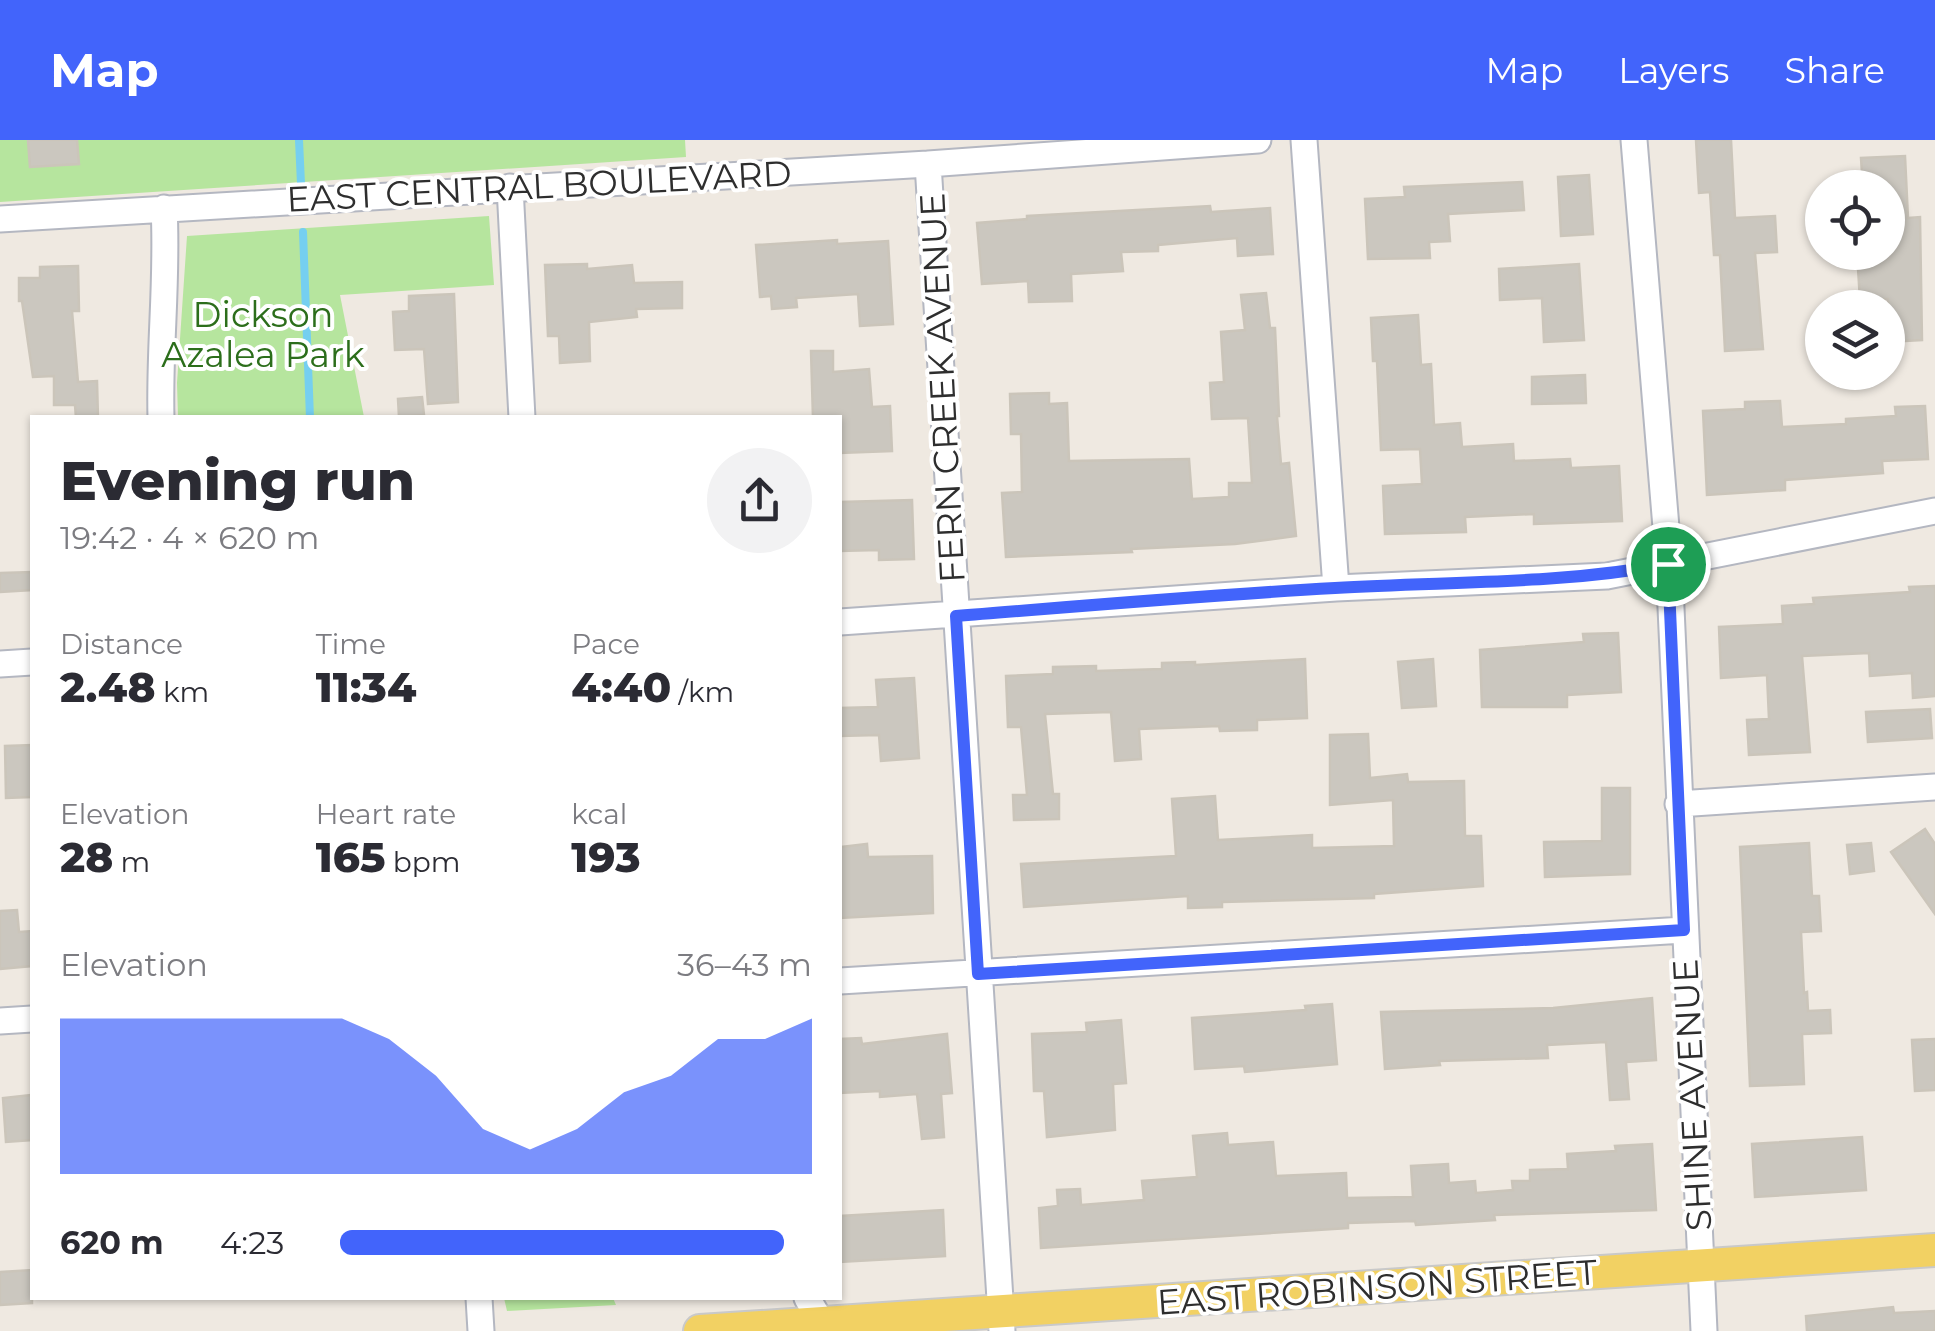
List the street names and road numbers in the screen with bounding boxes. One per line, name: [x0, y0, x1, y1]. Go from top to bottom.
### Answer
street label: EAST CENTRAL BOULEVARD: [285, 151, 793, 221]
street label: FERN CREEK AVENUE: [910, 192, 974, 584]
street label: SHINE AVENUE: [1663, 958, 1721, 1232]
street label: EAST ROBINSON STREET: [1156, 1250, 1598, 1324]

